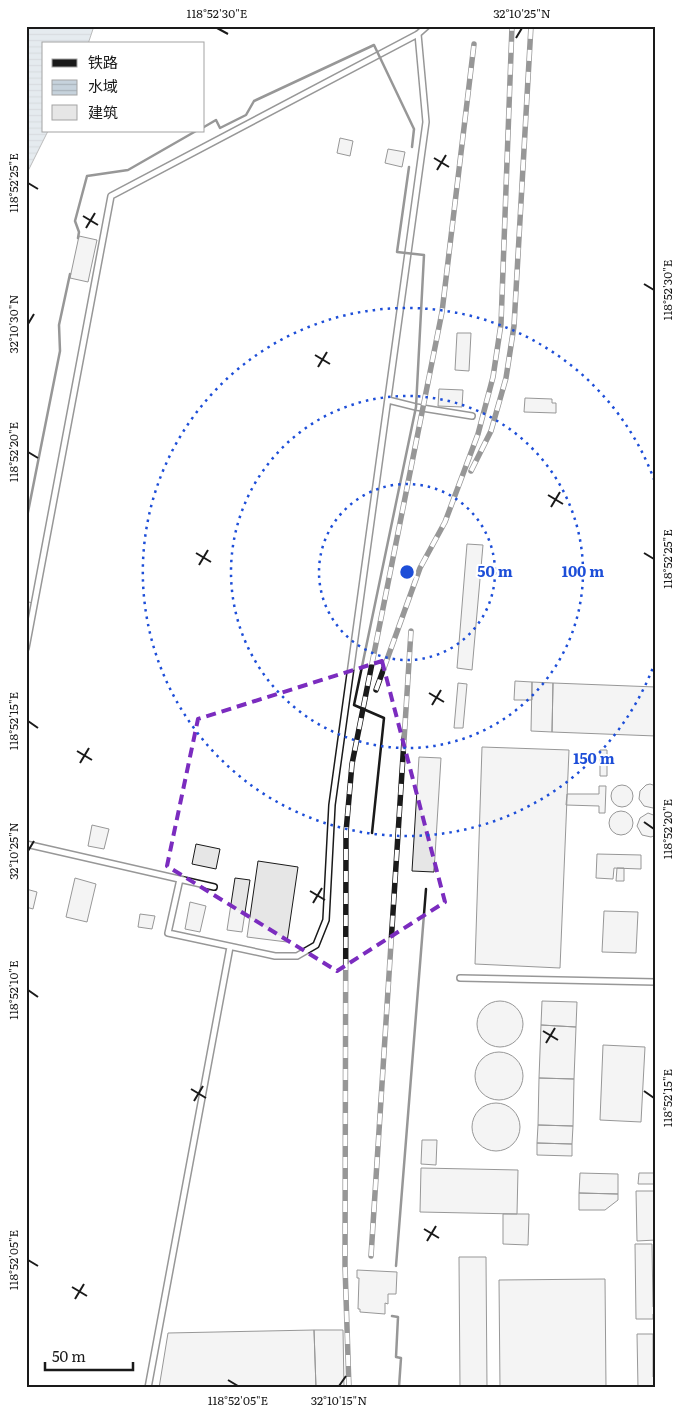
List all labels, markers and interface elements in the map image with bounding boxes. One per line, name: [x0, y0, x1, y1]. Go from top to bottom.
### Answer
text: 118°52'30"E: [187, 4, 248, 22]
text: 32°10'25"N: [493, 4, 551, 22]
legend: [42, 42, 205, 132]
text: 铁路: [88, 50, 118, 73]
text: 水域: [88, 74, 118, 97]
text: 建筑: [88, 100, 118, 123]
text: 118°52'25"E: [4, 153, 22, 213]
text: 118°52'30"E: [658, 259, 676, 320]
text: 32°10'30"N: [4, 295, 22, 353]
text: 118°52'20"E: [4, 421, 22, 482]
text: 118°52'25"E: [658, 529, 676, 589]
text: 50 m: [477, 559, 513, 582]
text: 100 m: [562, 559, 604, 582]
centre of rings: [398, 563, 416, 581]
text: 118°52'15"E: [4, 691, 22, 750]
text: 150 m: [573, 746, 615, 769]
text: 118°52'20"E: [658, 798, 676, 859]
text: 32°10'25"N: [4, 822, 22, 880]
text: 118°52'10"E: [4, 960, 22, 1020]
text: 118°52'15"E: [658, 1068, 676, 1127]
text: 118°52'05"E: [4, 1229, 22, 1290]
scale bar: [45, 1339, 132, 1371]
text: 50 m: [52, 1344, 86, 1367]
text: 118°52'05"E: [208, 1391, 269, 1409]
text: 32°10'15"N: [311, 1391, 367, 1409]

